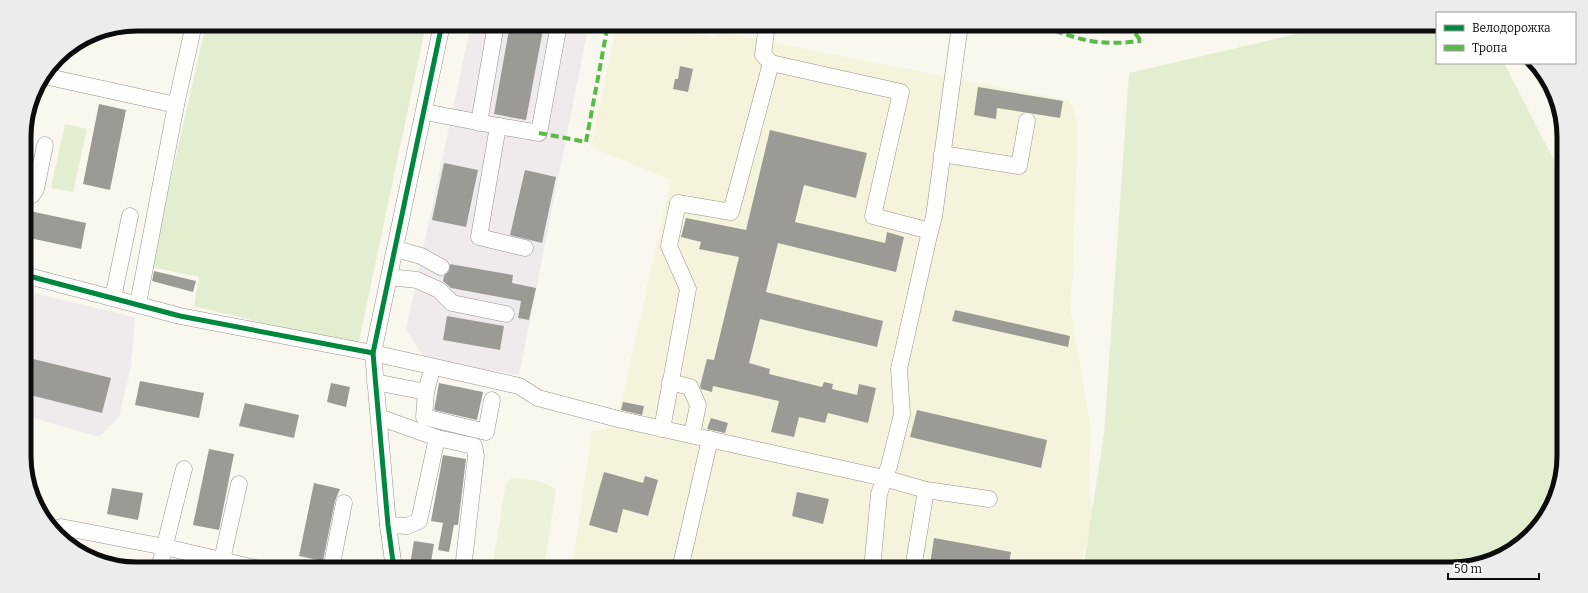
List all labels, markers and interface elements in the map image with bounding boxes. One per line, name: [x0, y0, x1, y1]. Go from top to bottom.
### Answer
legend: [1436, 12, 1576, 64]
text: Велодорожка: [1472, 21, 1551, 35]
text: Тропа: [1472, 41, 1508, 55]
scale bar: [1448, 555, 1539, 581]
text: 50 m: [1454, 562, 1483, 576]

